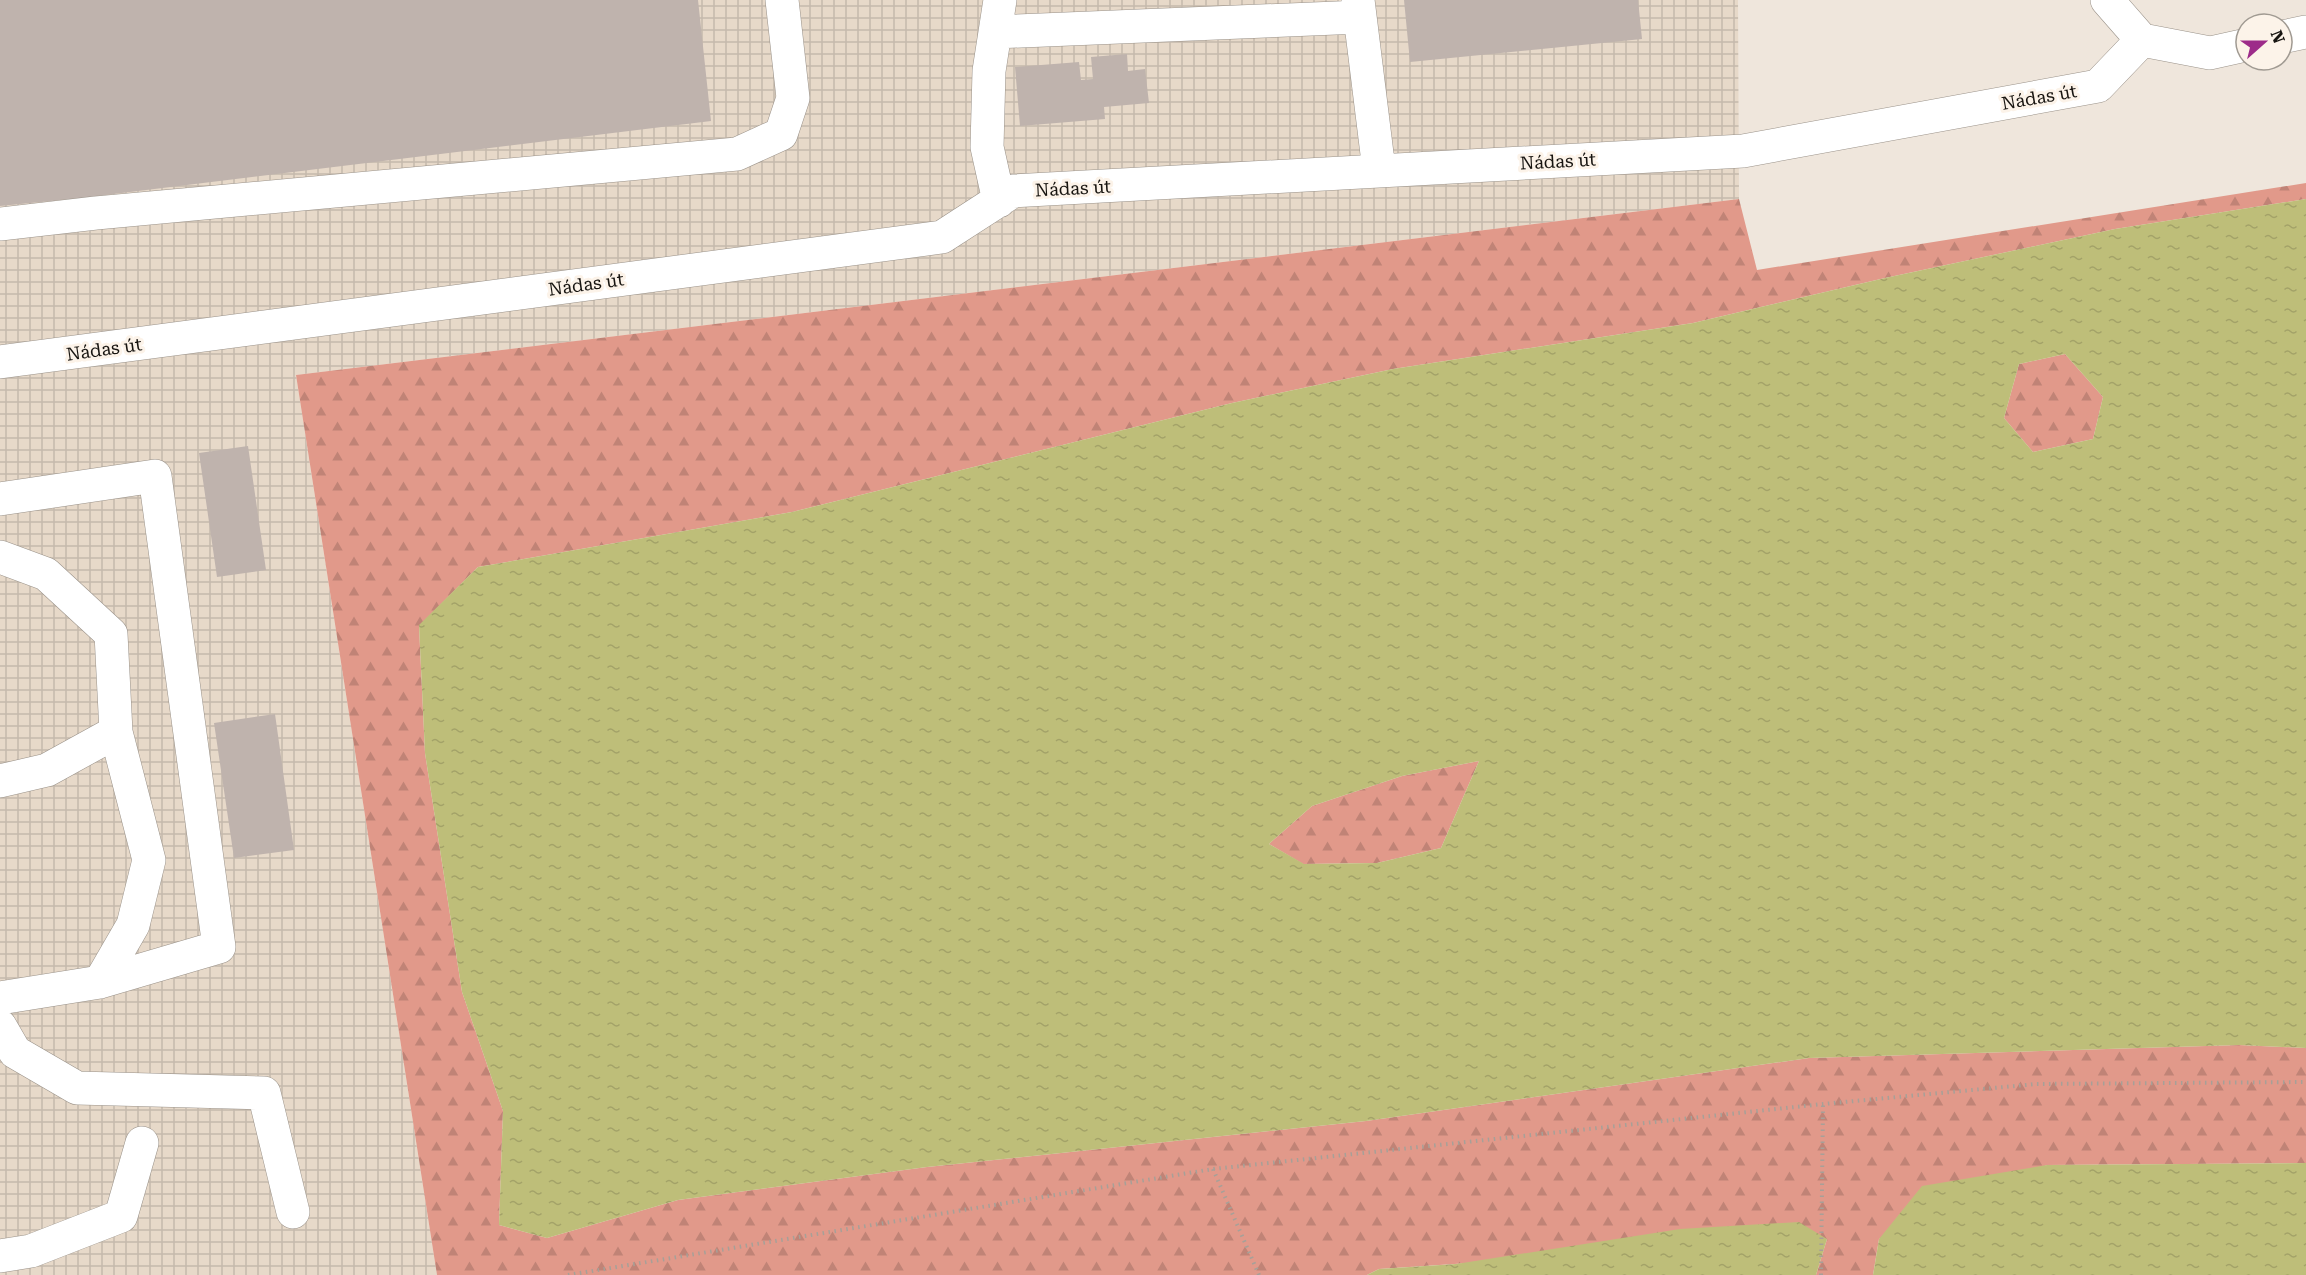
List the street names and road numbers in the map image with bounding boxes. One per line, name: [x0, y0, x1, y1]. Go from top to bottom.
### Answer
street label: Nádas út: [2000, 80, 2079, 114]
street label: Nádas út: [1519, 149, 1597, 173]
street label: Nádas út: [1034, 176, 1112, 200]
street label: Nádas út: [547, 268, 625, 300]
street label: Nádas út: [65, 333, 143, 365]

